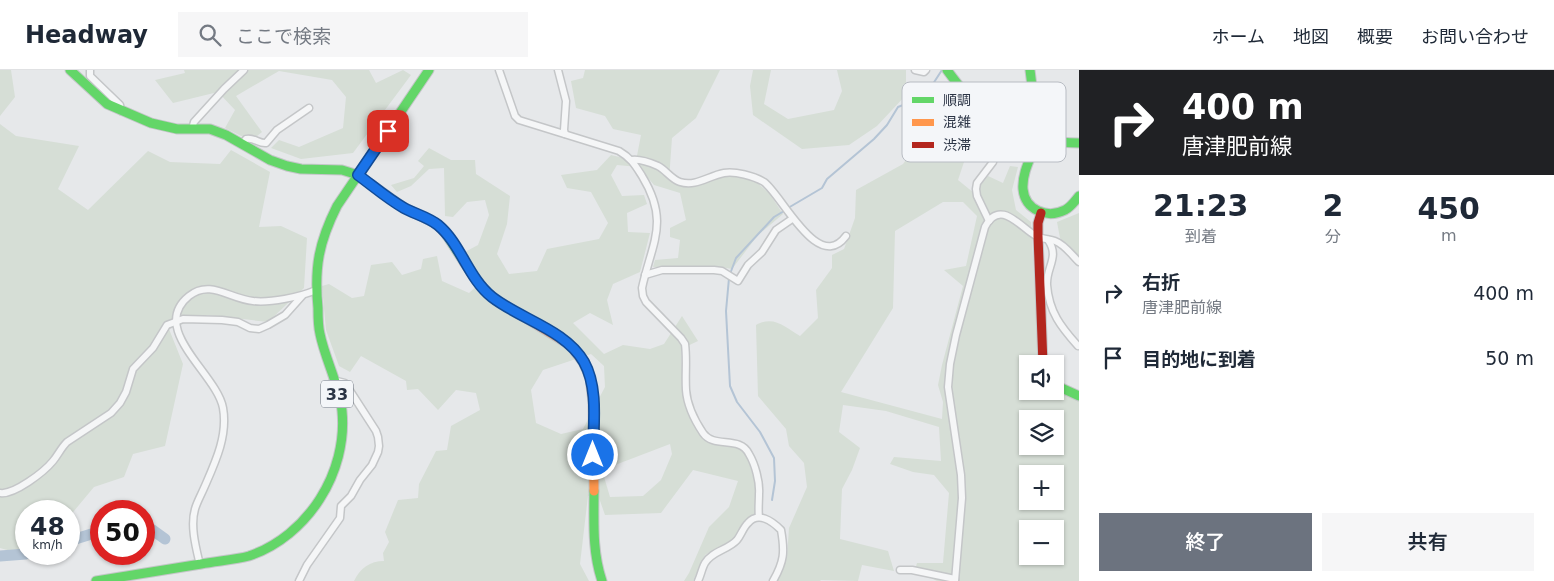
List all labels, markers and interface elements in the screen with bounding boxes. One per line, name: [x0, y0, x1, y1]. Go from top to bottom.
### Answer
search box: [178, 12, 528, 57]
text: Headway: [25, 21, 148, 49]
icon: search: [196, 21, 224, 49]
text: ここで検索: [236, 25, 331, 47]
text: ホーム: [1212, 26, 1265, 47]
text: 地図: [1293, 26, 1329, 47]
text: 概要: [1357, 26, 1393, 47]
text: お問い合わせ: [1421, 26, 1529, 47]
legend: [902, 82, 1066, 162]
text: 400 m: [1182, 87, 1304, 127]
icon: right: [1099, 90, 1164, 155]
text: 順調: [943, 92, 971, 108]
pin: [367, 110, 409, 152]
text: 混雑: [943, 114, 971, 130]
icon: arrive: [374, 117, 402, 145]
text: 唐津肥前線: [1182, 134, 1292, 159]
text: 渋滞: [943, 137, 971, 153]
text: 21:23: [1153, 188, 1249, 223]
text: 2: [1323, 188, 1343, 223]
text: 450: [1417, 191, 1480, 226]
text: m: [1441, 226, 1456, 245]
text: 到着: [1185, 227, 1217, 246]
text: 分: [1325, 227, 1341, 246]
text: 右折: [1142, 271, 1180, 293]
icon: right: [1099, 279, 1127, 307]
text: 400 m: [1473, 282, 1534, 304]
text: 唐津肥前線: [1142, 298, 1222, 317]
icon: arrive: [1099, 344, 1127, 372]
text: 50 m: [1485, 347, 1534, 369]
text: 目的地に到着: [1142, 348, 1256, 370]
map controls: [1019, 355, 1064, 565]
button: sound: [1019, 355, 1064, 400]
road number: 33: [321, 380, 353, 408]
button: layers: [1019, 410, 1064, 455]
position arrow: [566, 428, 618, 480]
button: +: [1019, 465, 1064, 510]
speed limit sign: 50: [90, 500, 155, 565]
text: 48: [30, 512, 65, 541]
button: 終了: [1099, 513, 1312, 571]
button: 共有: [1322, 513, 1534, 571]
button: −: [1019, 520, 1064, 565]
text: km/h: [32, 538, 63, 552]

